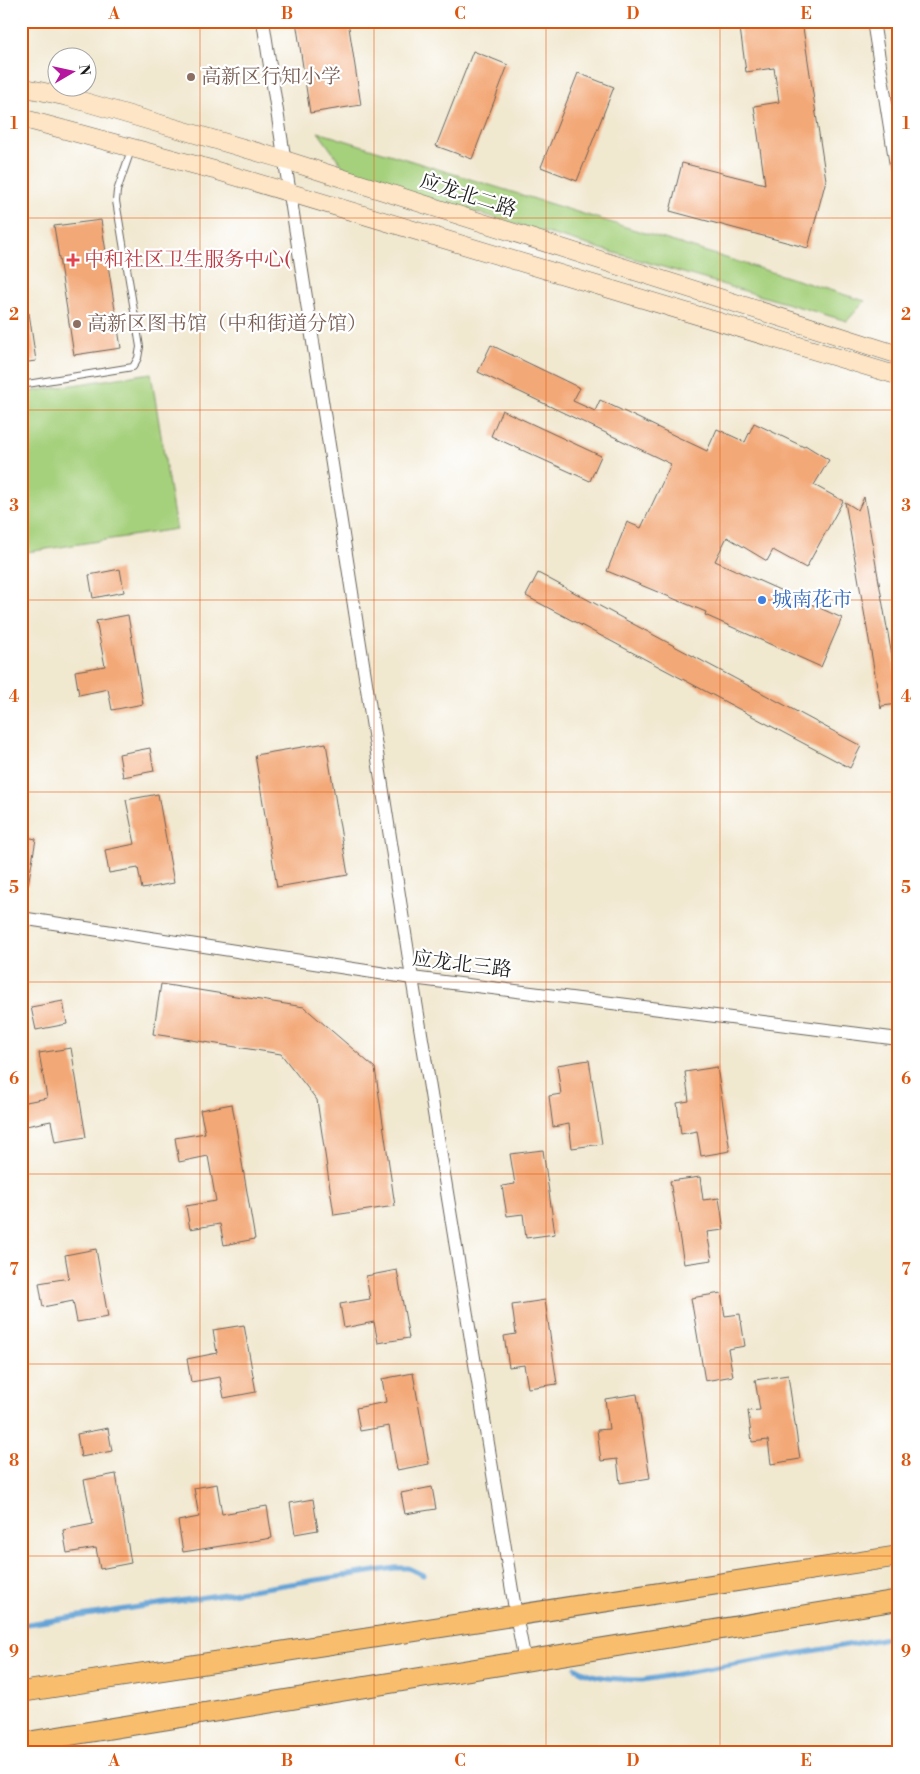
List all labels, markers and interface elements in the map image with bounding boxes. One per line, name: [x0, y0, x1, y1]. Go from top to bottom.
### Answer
text: A: [107, 4, 120, 24]
text: B: [281, 4, 293, 24]
text: C: [454, 4, 466, 24]
text: D: [627, 4, 640, 24]
text: E: [800, 4, 812, 24]
north arrow: [48, 48, 98, 98]
text: N: [74, 63, 94, 77]
place label: 高新区行知小学: [201, 65, 341, 90]
marker: 高新区行知小学: [185, 71, 197, 83]
text: 1: [10, 114, 18, 134]
text: 1: [902, 114, 910, 134]
street label: 应龙北二路: [417, 169, 519, 223]
place label: 中和社区卫生服务中心(: [84, 248, 291, 273]
marker: 中和社区卫生服务中心(: [66, 253, 80, 267]
text: 2: [9, 305, 19, 325]
text: 2: [901, 305, 911, 325]
place label: 高新区图书馆（中和街道分馆）: [87, 312, 367, 337]
marker: 高新区图书馆（中和街道分馆）: [71, 318, 83, 330]
text: 3: [9, 496, 19, 516]
text: 3: [901, 496, 911, 516]
place label: 城南花市: [772, 588, 852, 613]
marker: 城南花市: [756, 594, 768, 606]
text: 4: [9, 687, 20, 707]
text: 4: [901, 687, 912, 707]
text: 5: [9, 878, 19, 898]
text: 5: [901, 878, 911, 898]
street label: 应龙北三路: [411, 946, 513, 984]
text: 6: [9, 1069, 19, 1089]
text: 6: [901, 1069, 911, 1089]
text: 7: [9, 1260, 19, 1280]
text: 7: [901, 1260, 911, 1280]
text: 8: [9, 1451, 19, 1471]
text: 8: [901, 1451, 911, 1471]
text: 9: [9, 1642, 19, 1662]
text: 9: [901, 1642, 911, 1662]
text: A: [107, 1751, 120, 1771]
text: B: [281, 1751, 293, 1771]
text: C: [454, 1751, 466, 1771]
text: D: [627, 1751, 640, 1771]
text: E: [800, 1751, 812, 1771]

